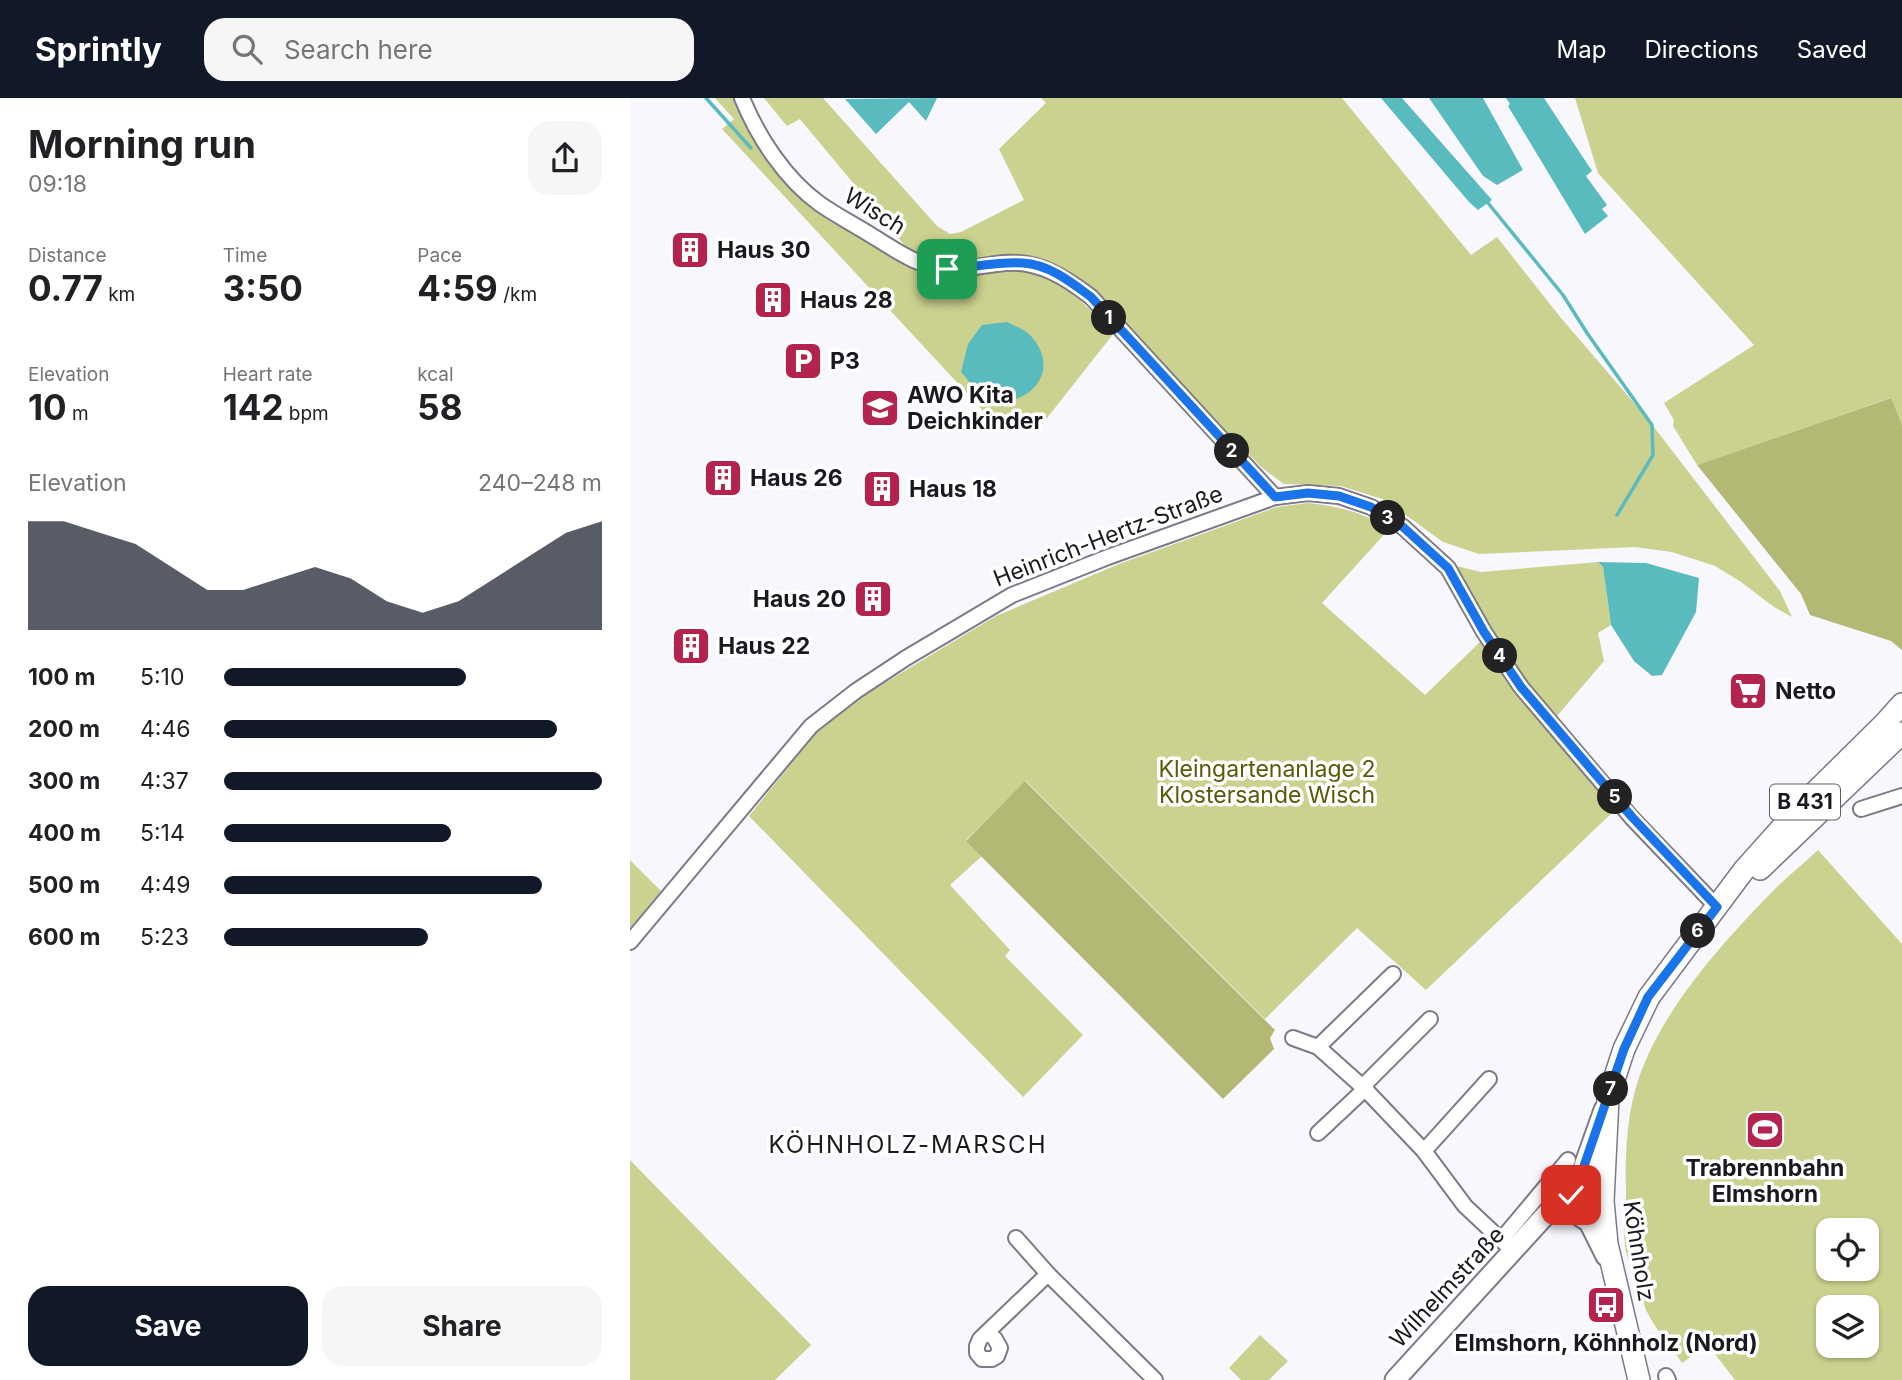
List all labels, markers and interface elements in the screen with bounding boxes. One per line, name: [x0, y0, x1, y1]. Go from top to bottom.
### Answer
search box: [204, 18, 694, 81]
text: Sprintly: [35, 29, 162, 69]
icon: search: [228, 30, 266, 68]
text: Search here: [284, 34, 433, 65]
text: Map: [1557, 35, 1606, 64]
text: Directions: [1644, 35, 1759, 64]
text: Saved: [1797, 35, 1867, 64]
text: Morning run: [28, 121, 256, 167]
button: share: [528, 121, 602, 195]
text: 09:18: [28, 170, 87, 198]
street label: Wisch: [839, 181, 911, 241]
building icon: Haus 30: [669, 229, 711, 271]
place label: Haus 30: [717, 236, 811, 264]
pin: [917, 239, 977, 299]
text: Distance: [28, 244, 106, 267]
text: Time: [223, 244, 267, 267]
text: Pace: [417, 244, 462, 267]
icon: arrive: [928, 250, 966, 288]
text: 0.77: [28, 267, 103, 309]
text: 3:50: [223, 267, 303, 309]
text: 4:59: [417, 267, 498, 309]
building icon: Haus 28: [752, 279, 794, 321]
text: km: [103, 283, 135, 306]
text: /km: [498, 283, 537, 306]
place label: Haus 28: [800, 286, 893, 314]
pin: 1: [1092, 300, 1126, 336]
text: 1: [1104, 306, 1113, 329]
parking icon: P3: [782, 340, 824, 382]
place label: P3: [830, 347, 860, 375]
text: Elevation: [28, 363, 109, 386]
text: Heart rate: [223, 363, 313, 386]
text: kcal: [417, 363, 454, 386]
place label: AWO Kita Deichkinder: [907, 381, 1043, 435]
text: 10: [28, 386, 67, 428]
text: 142: [223, 386, 283, 428]
text: 58: [417, 386, 462, 428]
school or university icon: AWO Kita Deichkinder: [859, 387, 901, 429]
text: m: [67, 402, 89, 425]
text: bpm: [283, 402, 329, 425]
pin: 2: [1214, 434, 1250, 468]
text: 2: [1226, 439, 1237, 462]
building icon: Haus 26: [702, 457, 744, 499]
place label: Haus 26: [750, 464, 843, 492]
building icon: Haus 18: [861, 468, 903, 510]
text: Elevation: [28, 469, 127, 497]
text: 240–248 m: [478, 469, 602, 497]
place label: Haus 18: [909, 475, 997, 503]
street label: Heinrich-Hertz-Straße: [989, 479, 1227, 593]
pin: 3: [1370, 500, 1406, 536]
text: 3: [1381, 506, 1394, 529]
building icon: Haus 20: [852, 578, 894, 620]
place label: Haus 20: [753, 585, 846, 613]
building icon: Haus 22: [670, 625, 712, 667]
place label: Haus 22: [718, 632, 810, 660]
pin: 4: [1482, 638, 1518, 674]
text: 4: [1493, 644, 1506, 667]
text: 100 m: [28, 663, 95, 691]
text: 5:10: [140, 663, 184, 691]
supermarket icon: Netto: [1727, 670, 1769, 712]
place label: Netto: [1775, 677, 1836, 705]
text: 200 m: [28, 715, 100, 743]
text: 4:46: [140, 715, 191, 743]
park label: Kleingartenanlage 2 Klostersande Wisch: [1159, 755, 1375, 809]
text: 300 m: [28, 767, 100, 795]
text: 4:37: [140, 767, 189, 795]
pin: 5: [1598, 780, 1632, 814]
road number: B 431: [1770, 784, 1840, 820]
text: 5: [1608, 785, 1621, 808]
text: 400 m: [28, 819, 101, 847]
text: 5:14: [140, 819, 185, 847]
text: 500 m: [28, 871, 100, 899]
text: 4:49: [140, 871, 191, 899]
pin: 6: [1680, 914, 1716, 948]
text: 6: [1691, 919, 1704, 942]
text: 600 m: [28, 923, 100, 951]
text: 5:23: [140, 923, 189, 951]
pin: 7: [1594, 1072, 1628, 1107]
text: 7: [1605, 1077, 1616, 1100]
sports icon: Trabrennbahn Elmshorn: [1744, 1109, 1786, 1151]
district label: KÖHNHOLZ-MARSCH: [769, 1130, 1047, 1159]
place label: Trabrennbahn Elmshorn: [1686, 1154, 1844, 1208]
pin: [1541, 1165, 1601, 1225]
icon: check: [1552, 1176, 1590, 1214]
street label: Köhnholz: [1617, 1199, 1661, 1303]
map controls: [1816, 1218, 1879, 1358]
button: locate: [1816, 1218, 1879, 1281]
street label: Wilhelmstraße: [1384, 1221, 1510, 1353]
bus stop icon: Elmshorn, Köhnholz (Nord): [1585, 1284, 1627, 1326]
button: Save: [28, 1286, 308, 1366]
button: Share: [322, 1286, 602, 1366]
button: layers: [1816, 1295, 1879, 1358]
place label: Elmshorn, Köhnholz (Nord): [1454, 1329, 1758, 1357]

